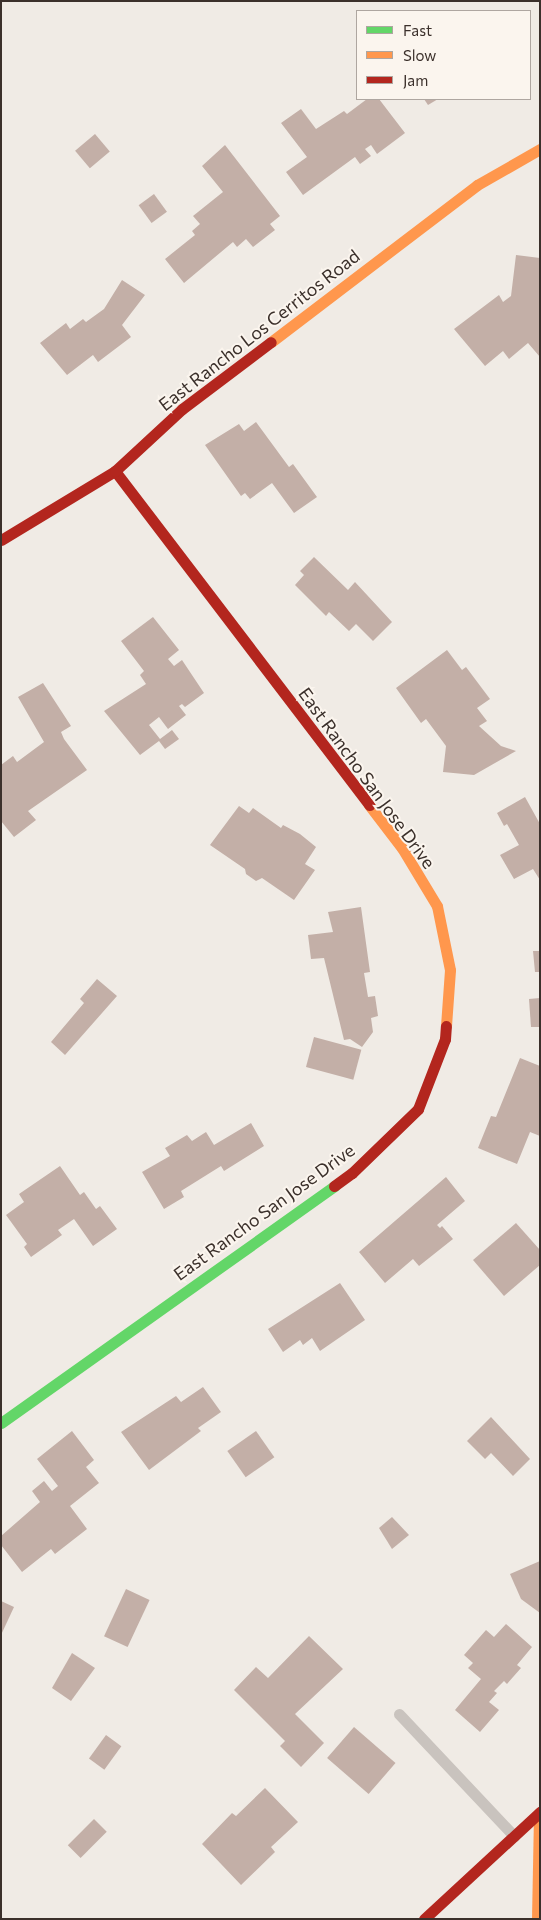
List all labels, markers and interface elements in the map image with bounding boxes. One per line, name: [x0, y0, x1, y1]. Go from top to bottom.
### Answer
legend: [356, 10, 531, 100]
text: Fast: [403, 21, 432, 39]
text: Slow: [403, 46, 436, 64]
text: Jam: [403, 71, 428, 89]
street label: East Rancho Los Cerritos Road: [154, 245, 364, 415]
street label: East Rancho San Jose Drive: [294, 683, 440, 873]
street label: East Rancho San Jose Drive: [169, 1139, 359, 1285]

